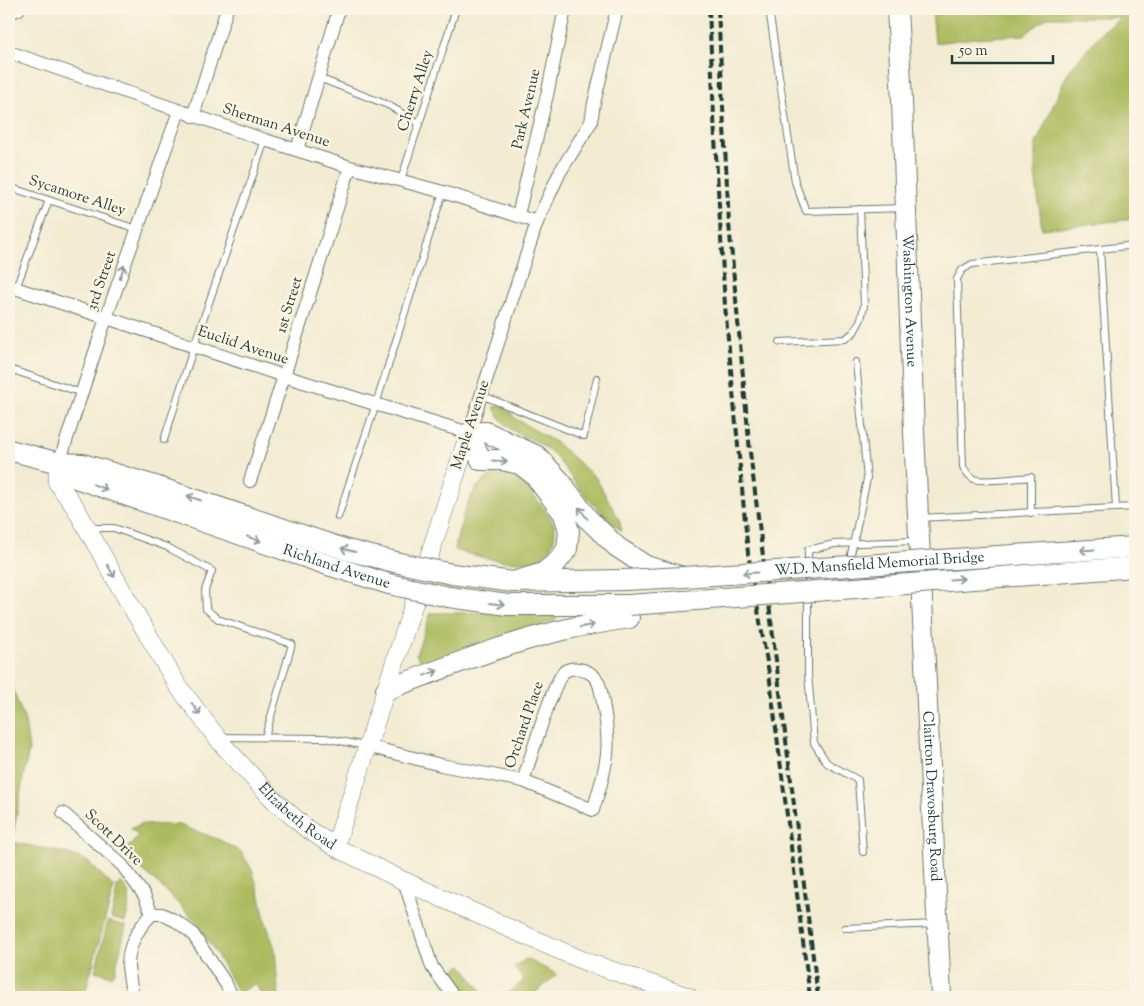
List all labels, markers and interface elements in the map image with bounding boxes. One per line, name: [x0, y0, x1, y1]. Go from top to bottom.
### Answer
scale bar: [952, 32, 1053, 64]
text: 50 m: [958, 41, 988, 62]
street label: Cherry Alley: [393, 47, 439, 134]
street label: Park Avenue: [508, 67, 546, 151]
street label: Sherman Avenue: [220, 99, 332, 153]
street label: Sycamore Alley: [26, 170, 129, 222]
street label: Washington Avenue: [896, 234, 922, 368]
street label: 3rd Street: [82, 248, 122, 314]
one-way arrow: [118, 265, 127, 280]
street label: 1st Street: [271, 274, 309, 336]
street label: Euclid Avenue: [195, 321, 291, 371]
street label: Maple Avenue: [447, 377, 495, 473]
one-way arrow: [491, 456, 507, 465]
one-way arrow: [92, 483, 107, 492]
one-way arrow: [186, 493, 202, 503]
one-way arrow: [578, 507, 589, 520]
one-way arrow: [245, 535, 261, 545]
street label: Richland Avenue: [280, 540, 393, 594]
one-way arrow: [340, 544, 356, 554]
one-way arrow: [1079, 546, 1095, 555]
street label: W.D. Mansfield Memorial Bridge: [774, 547, 985, 581]
one-way arrow: [106, 563, 116, 577]
one-way arrow: [742, 568, 758, 577]
one-way arrow: [949, 575, 965, 584]
one-way arrow: [489, 599, 505, 609]
one-way arrow: [578, 620, 594, 630]
one-way arrow: [423, 668, 439, 677]
street label: Orchard Place: [500, 679, 550, 771]
one-way arrow: [191, 702, 201, 716]
street label: Clairton Dravosburg Road: [917, 710, 946, 883]
street label: Elizabeth Road: [253, 778, 340, 856]
street label: Scott Drive: [79, 805, 147, 871]

